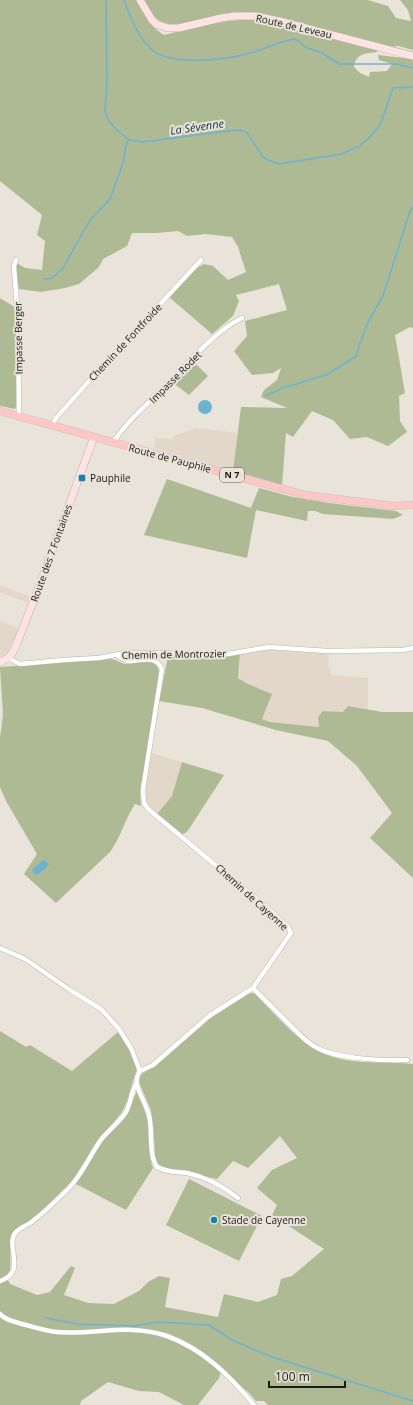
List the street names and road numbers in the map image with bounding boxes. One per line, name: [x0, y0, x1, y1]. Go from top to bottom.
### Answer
street label: Route de Leveau: [255, 10, 333, 42]
street label: Chemin de Fontfroide: [85, 300, 165, 384]
street label: Impasse Berger: [10, 302, 26, 374]
street label: Impasse Rodet: [146, 347, 205, 406]
street label: Route de Pauphile: [127, 440, 213, 476]
road number: N 7: [220, 468, 244, 482]
street label: Route des 7 Fontaines: [27, 502, 75, 604]
street label: Chemin de Montrozier: [122, 646, 226, 662]
street label: Chemin de Cayenne: [213, 861, 292, 934]

